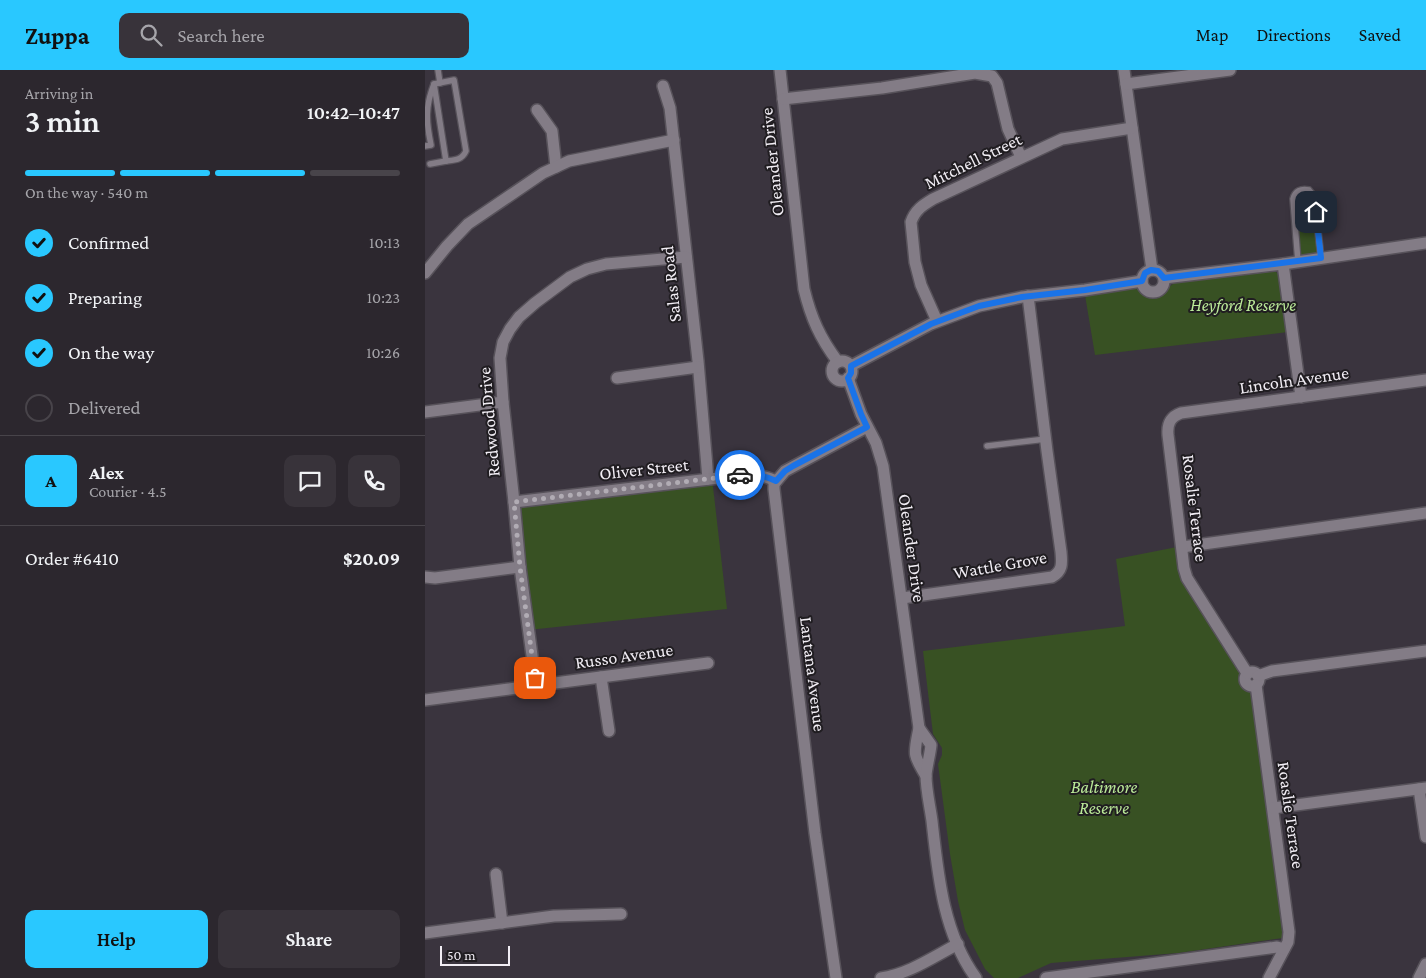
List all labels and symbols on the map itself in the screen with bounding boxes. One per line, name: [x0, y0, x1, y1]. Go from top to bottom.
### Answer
street label: Oleander Drive: [756, 107, 788, 217]
street label: Mitchell Street: [921, 128, 1026, 193]
pin: [1295, 191, 1337, 233]
street label: Salas Road: [657, 244, 685, 323]
park label: Heyford Reserve: [1190, 295, 1296, 315]
street label: Lincoln Avenue: [1238, 362, 1350, 398]
street label: Redwood Drive: [474, 366, 504, 478]
courier: [715, 450, 765, 500]
street label: Rosalie Terrace: [1179, 453, 1212, 563]
street label: Oliver Street: [598, 454, 691, 484]
street label: Oleander Drive: [895, 493, 929, 603]
street label: Wattle Grove: [952, 547, 1048, 583]
street label: Lantana Avenue: [796, 615, 830, 733]
street label: Russo Avenue: [574, 639, 674, 673]
pin: [514, 657, 556, 699]
street label: Roaslie Terrace: [1274, 760, 1308, 870]
park label: Baltimore Reserve: [1071, 777, 1137, 818]
scale bar: [440, 943, 510, 966]

